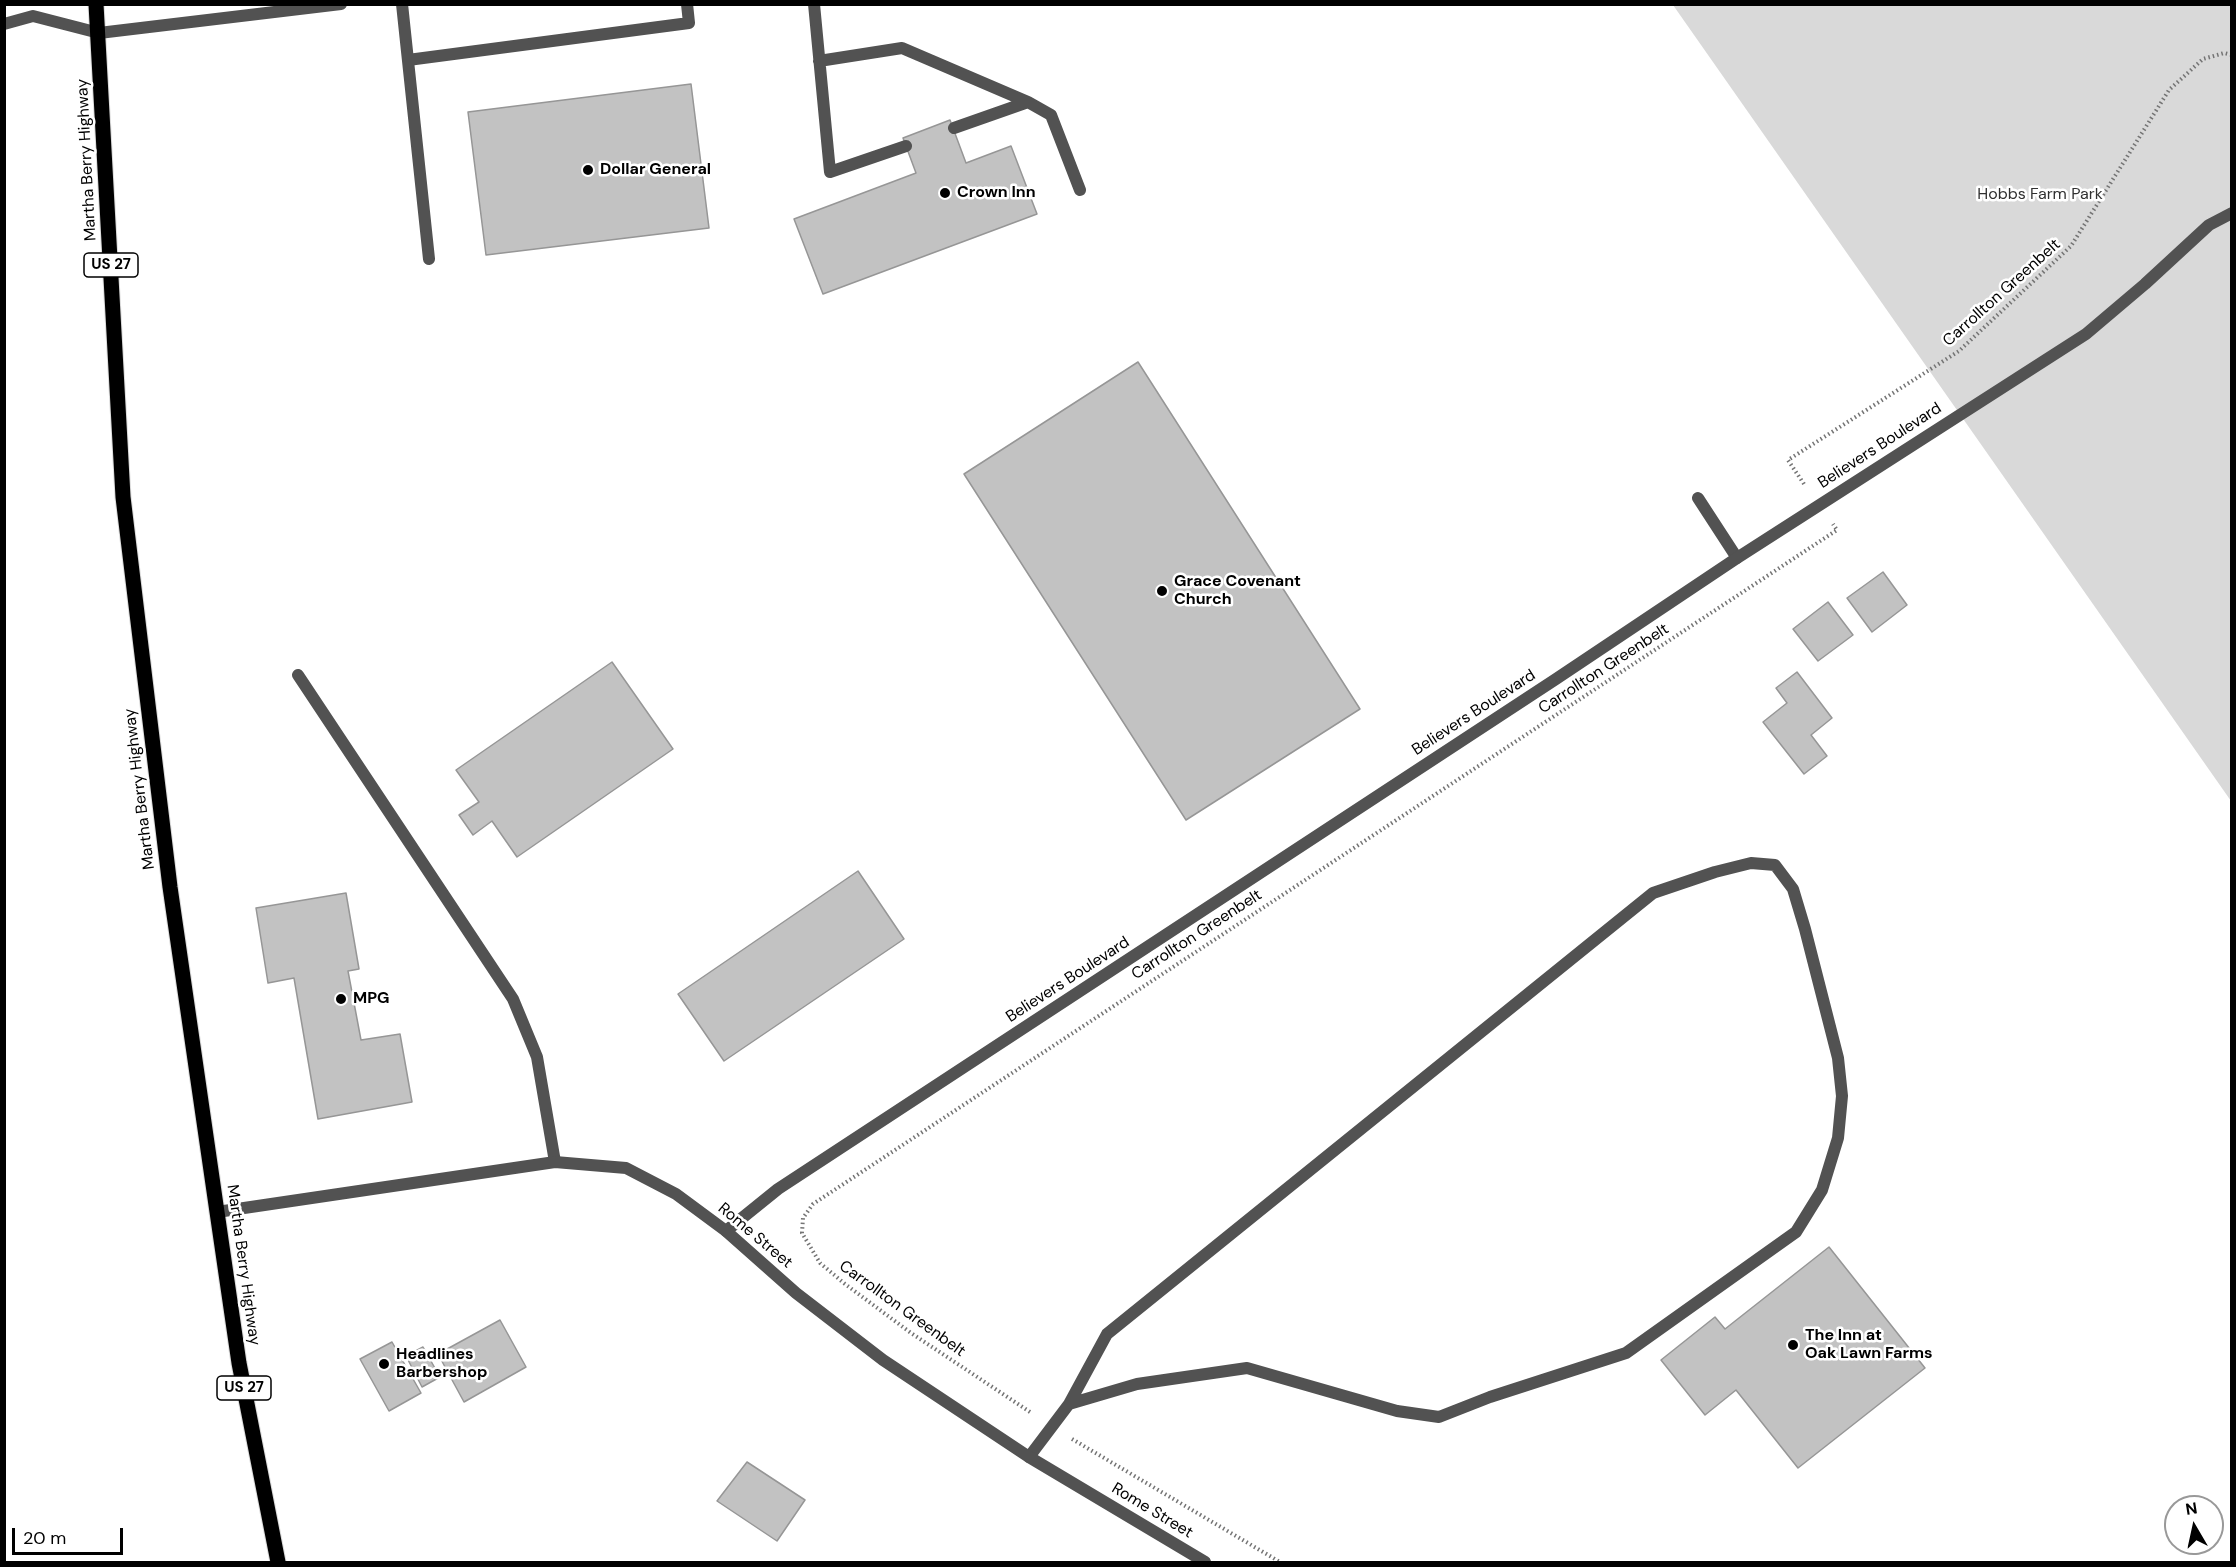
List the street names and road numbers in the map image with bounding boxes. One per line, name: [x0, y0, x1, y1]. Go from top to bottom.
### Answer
street label: Martha Berry Highway: [73, 78, 101, 242]
street label: Carrollton Greenbelt: [1939, 235, 2065, 351]
road number: US 27: [84, 253, 138, 277]
street label: Believers Boulevard: [1815, 399, 1945, 493]
street label: Carrollton Greenbelt: [1535, 620, 1673, 718]
street label: Believers Boulevard: [1409, 666, 1539, 760]
street label: Martha Berry Highway: [121, 707, 159, 871]
street label: Carrollton Greenbelt: [1128, 886, 1266, 984]
street label: Believers Boulevard: [1003, 933, 1133, 1027]
street label: Martha Berry Highway: [222, 1183, 264, 1347]
street label: Rome Street: [714, 1199, 796, 1273]
street label: Carrollton Greenbelt: [835, 1257, 969, 1361]
road number: US 27: [217, 1376, 271, 1400]
street label: Rome Street: [1108, 1479, 1196, 1543]

